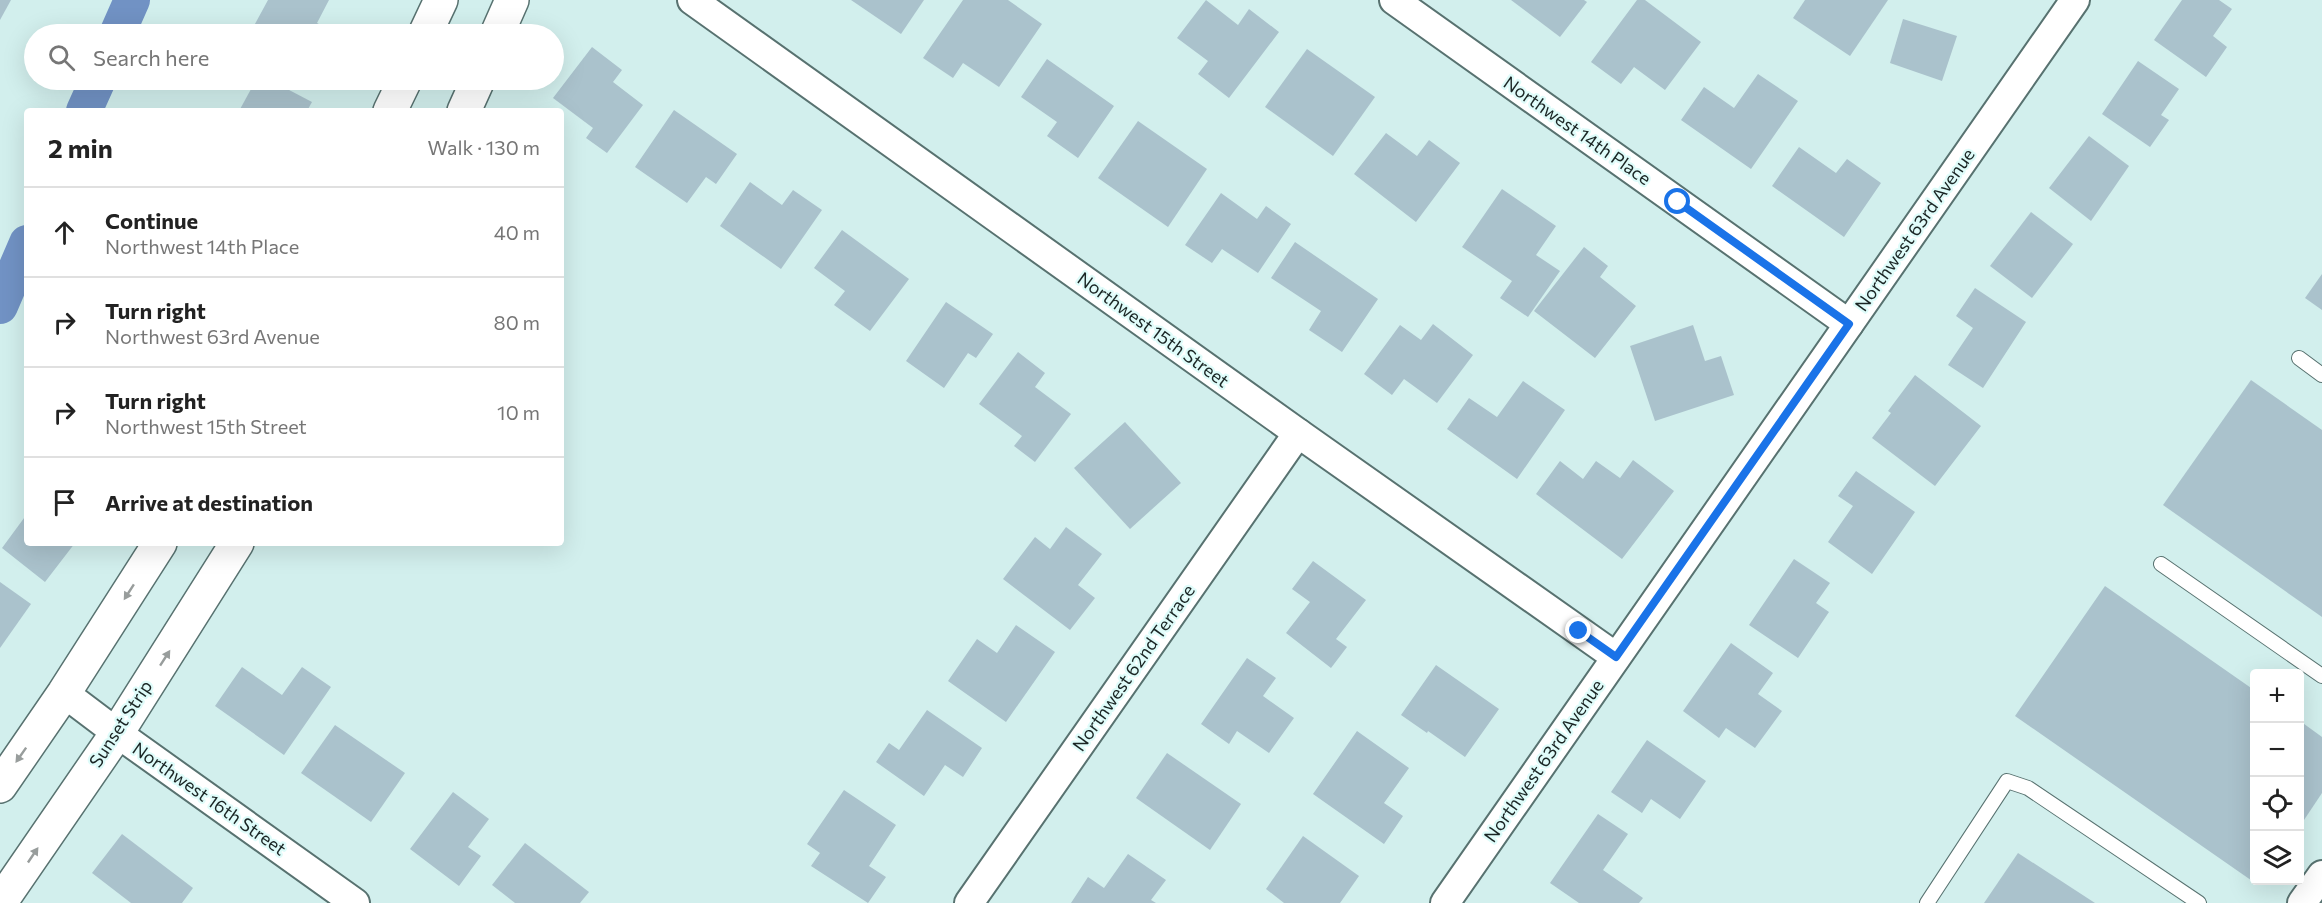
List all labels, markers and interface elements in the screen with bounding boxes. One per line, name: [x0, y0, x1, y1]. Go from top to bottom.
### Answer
search box: [24, 24, 564, 90]
icon: search: [45, 41, 78, 74]
text: Search here: [93, 44, 209, 71]
street label: Northwest 14th Place: [1500, 71, 1656, 189]
text: 2 min: [48, 132, 113, 163]
text: Walk · 130 m: [428, 135, 540, 159]
street label: Northwest 63rd Avenue: [1850, 144, 1979, 315]
route start: [1664, 188, 1690, 214]
text: Continue: [105, 207, 198, 234]
icon: ahead: [48, 216, 81, 249]
text: 40 m: [494, 220, 540, 244]
text: Northwest 14th Place: [105, 234, 299, 258]
street label: Northwest 15th Street: [1074, 267, 1234, 391]
text: Turn right: [105, 297, 206, 324]
icon: right: [48, 306, 81, 339]
text: 80 m: [494, 310, 540, 334]
text: Northwest 63rd Avenue: [105, 324, 320, 348]
text: Turn right: [105, 387, 206, 414]
icon: right: [48, 396, 81, 429]
text: 10 m: [497, 400, 540, 424]
text: Northwest 15th Street: [105, 414, 307, 438]
icon: arrive: [48, 486, 81, 519]
text: Arrive at destination: [105, 489, 313, 516]
street label: Northwest 62nd Terrace: [1067, 580, 1199, 755]
one-way arrow: [123, 584, 135, 600]
route end: [1565, 617, 1591, 643]
one-way arrow: [159, 649, 170, 666]
map controls: [2250, 669, 2304, 885]
button: +: [2250, 669, 2304, 723]
street label: Northwest 63rd Avenue: [1479, 675, 1608, 846]
street label: Sunset Strip: [84, 676, 156, 771]
button: −: [2250, 723, 2304, 777]
street label: Northwest 16th Street: [129, 737, 291, 859]
one-way arrow: [16, 747, 27, 763]
button: locate: [2250, 777, 2304, 831]
button: layers: [2250, 831, 2304, 885]
one-way arrow: [27, 847, 39, 863]

